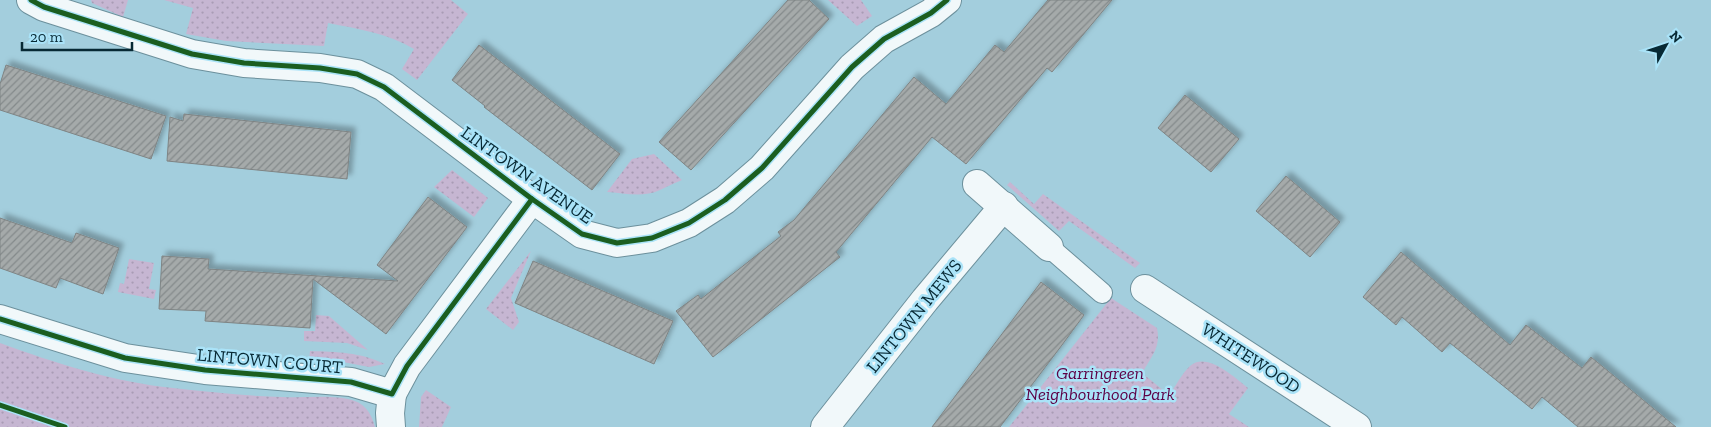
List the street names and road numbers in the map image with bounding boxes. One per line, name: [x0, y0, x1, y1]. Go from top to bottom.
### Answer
street label: LINTOWN AVENUE: [457, 121, 597, 229]
street label: LINTOWN MEWS: [862, 255, 966, 377]
street label: WHITEWOOD: [1198, 318, 1304, 398]
street label: LINTOWN COURT: [196, 344, 344, 378]

